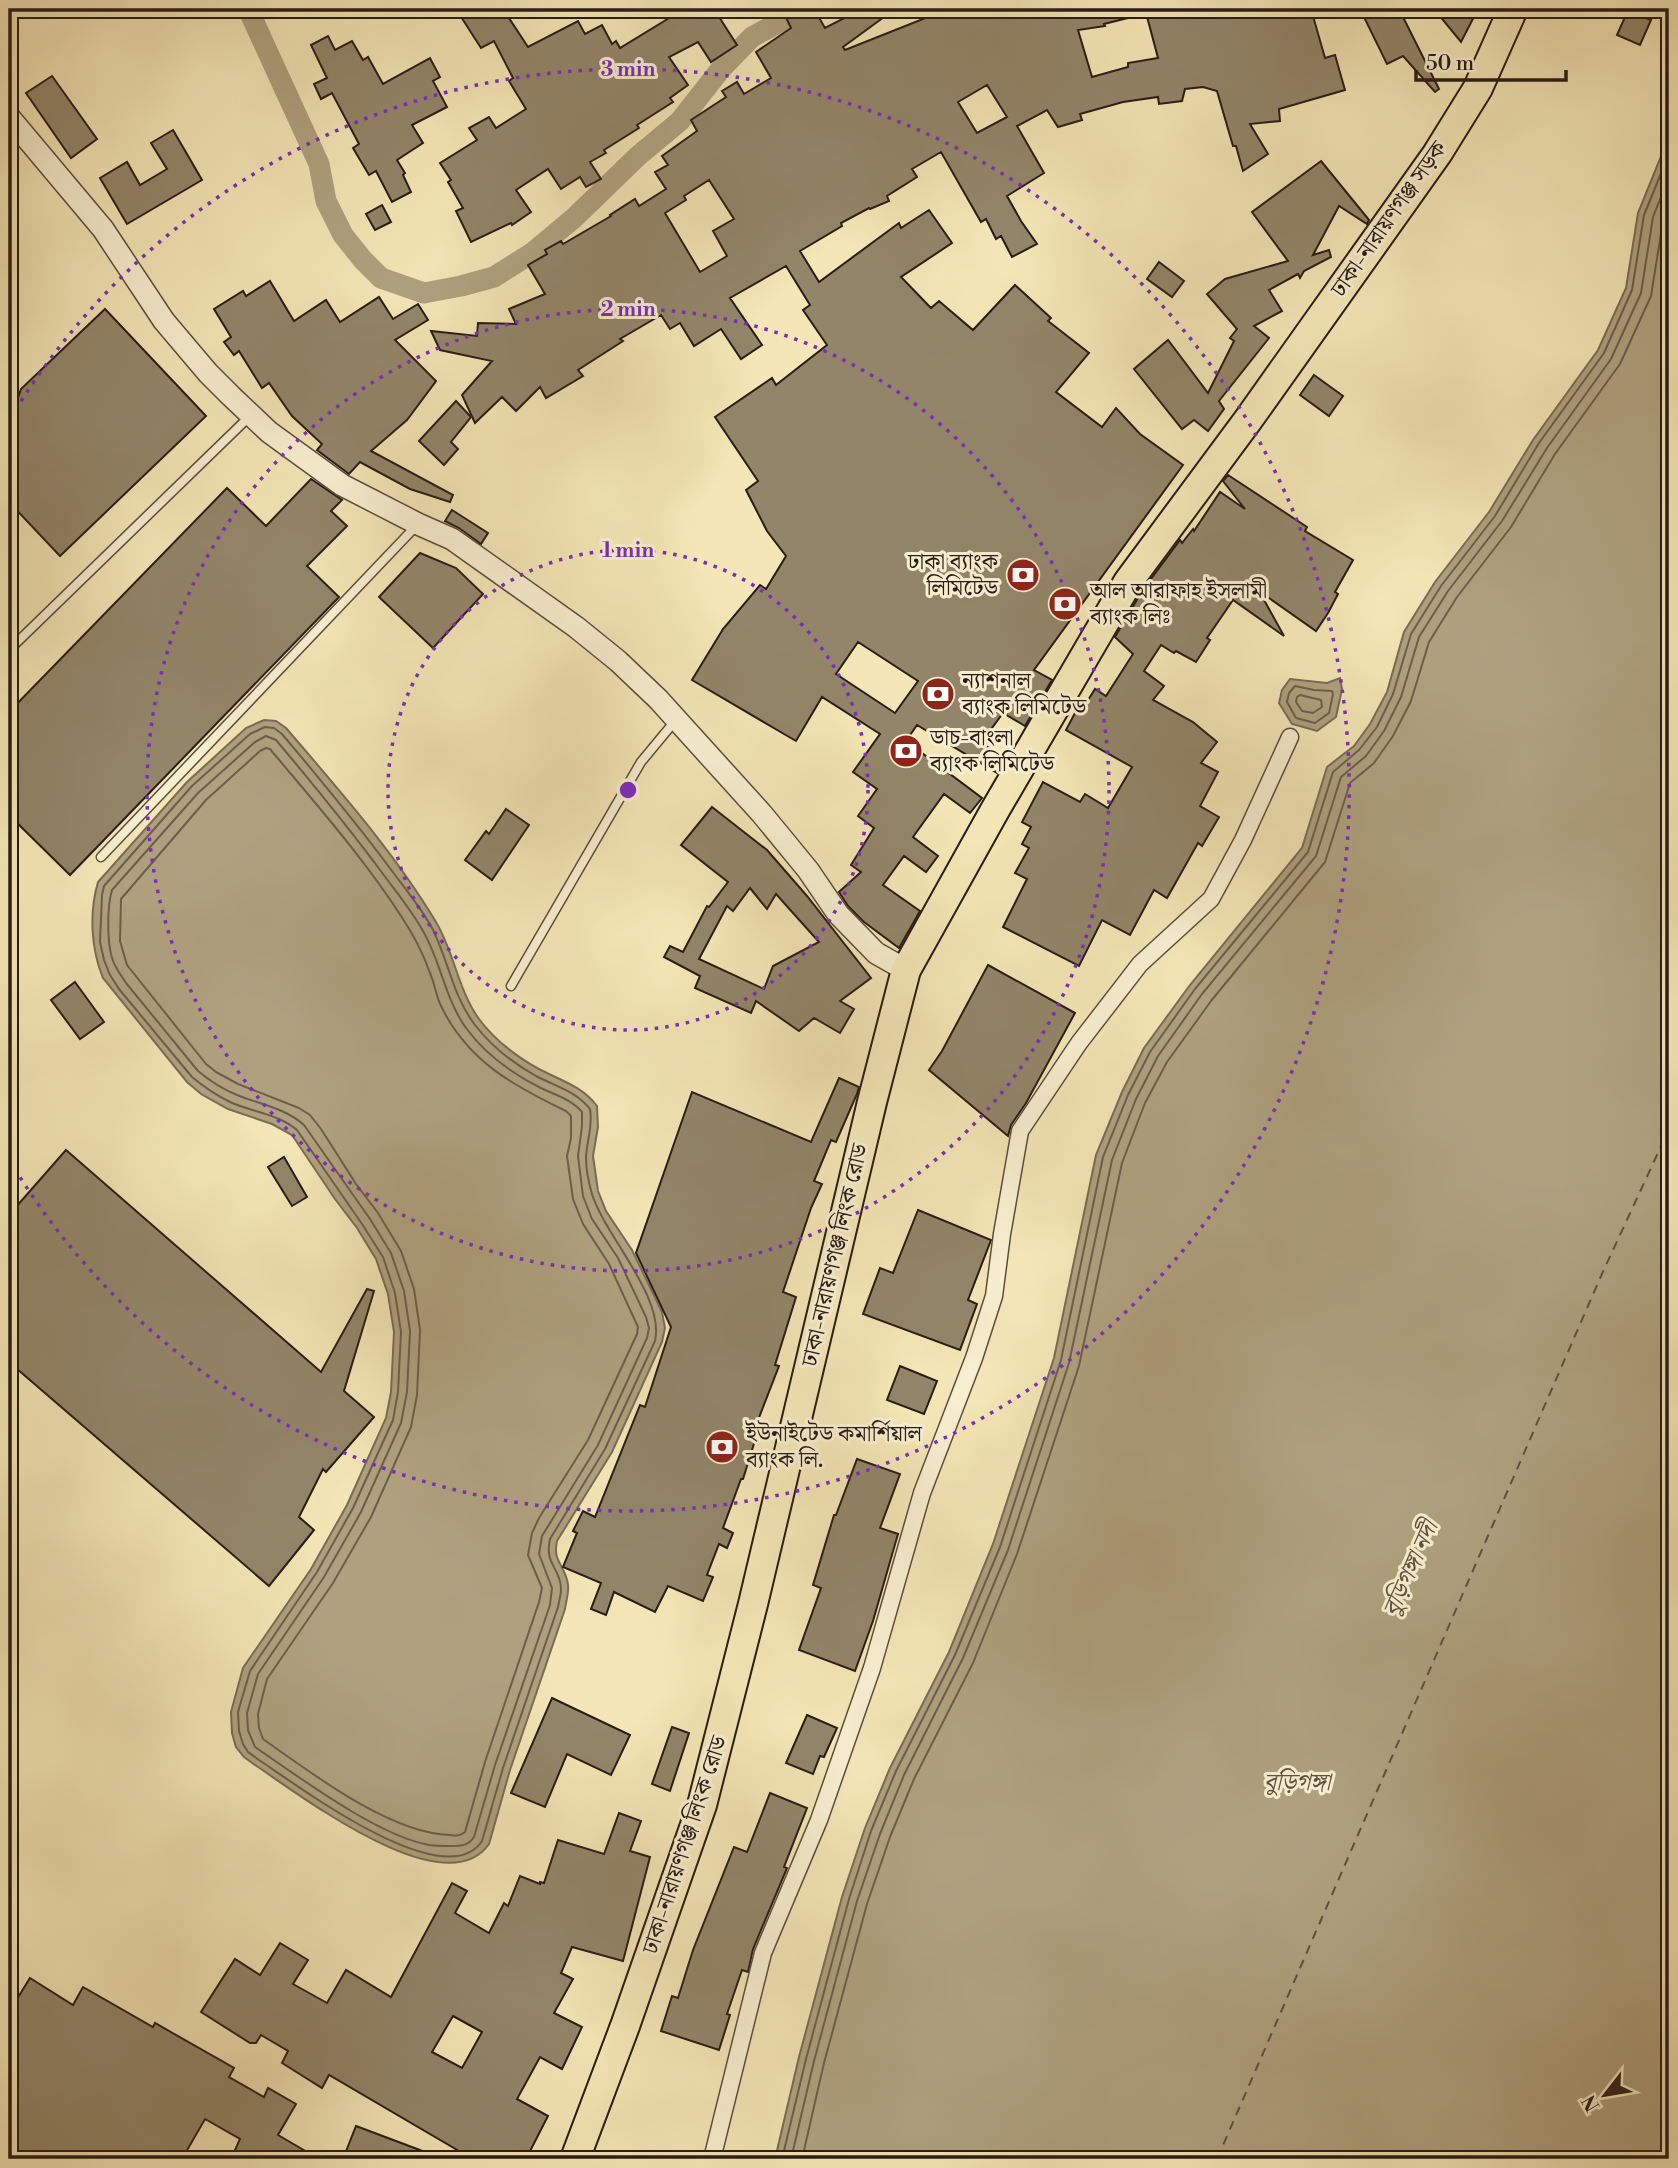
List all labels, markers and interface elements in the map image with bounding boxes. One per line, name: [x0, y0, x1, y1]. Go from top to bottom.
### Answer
scale bar: [1416, 38, 1566, 82]
text: 50 m: [1426, 51, 1474, 77]
text: 3 min: [601, 57, 655, 83]
street label: ঢাকা-নারায়ণগঞ্জ সড়ক: [1324, 135, 1454, 303]
text: 2 min: [600, 297, 656, 323]
text: 1 min: [602, 538, 654, 564]
place label: ঢাকা ব্যাংক লিমিটেড: [907, 548, 999, 602]
bank icon: ঢাকা ব্যাংক লিমিটেড: [1004, 556, 1042, 594]
place label: আল আরাফাহ ইসলামী ব্যাংক লিঃ: [1089, 577, 1267, 631]
bank icon: আল আরাফাহ ইসলামী ব্যাংক লিঃ: [1046, 585, 1084, 623]
place label: ন্যাশনাল ব্যাংক লিমিটেড: [961, 667, 1087, 721]
bank icon: ন্যাশনাল ব্যাংক লিমিটেড: [919, 675, 957, 713]
place label: ডাচ-বাংলা ব্যাংক লিমিটেড: [929, 724, 1055, 778]
bank icon: ডাচ-বাংলা ব্যাংক লিমিটেড: [887, 732, 925, 770]
centre of rings: [616, 778, 640, 802]
street label: ঢাকা-নারায়ণগঞ্জ লিংক রোড: [796, 1140, 874, 1370]
place label: ইউনাইটেড কমার্শিয়াল ব্যাংক লি.: [745, 1420, 923, 1474]
bank icon: ইউনাইটেড কমার্শিয়াল ব্যাংক লি.: [703, 1428, 741, 1466]
water label: বুড়িগঙ্গা নদী: [1376, 1513, 1447, 1621]
street label: ঢাকা-নারায়ণগঞ্জ লিংক রোড: [636, 1732, 734, 1958]
water label: বুড়িগঙ্গা: [1264, 1767, 1334, 1798]
north arrow: [1570, 2060, 1640, 2130]
text: N: [1577, 2091, 1605, 2116]

